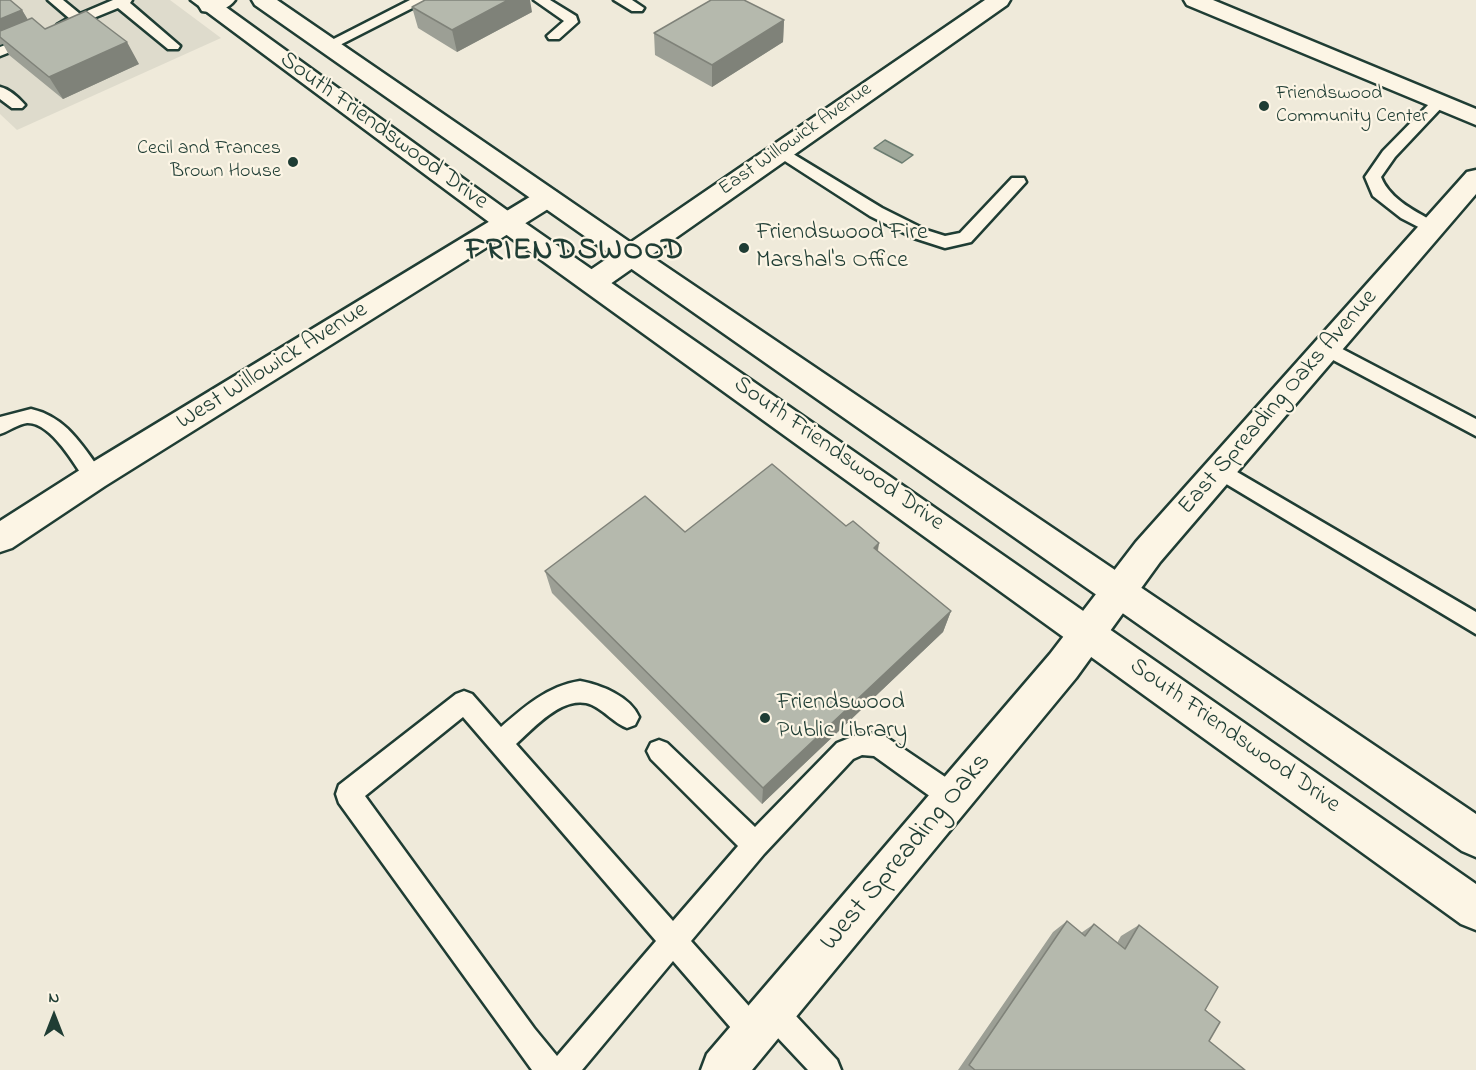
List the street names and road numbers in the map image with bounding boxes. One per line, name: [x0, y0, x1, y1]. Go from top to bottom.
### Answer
street label: South Friendswood Drive: [273, 47, 493, 217]
street label: East Willowick Avenue: [715, 78, 877, 202]
street label: East Spreading Oaks Avenue: [1173, 284, 1385, 522]
street label: West Willowick Avenue: [172, 297, 374, 437]
street label: South Friendswood Drive: [727, 371, 949, 539]
street label: South Friendswood Drive: [1123, 653, 1345, 821]
street label: West Spreading Oaks: [814, 747, 1000, 959]

